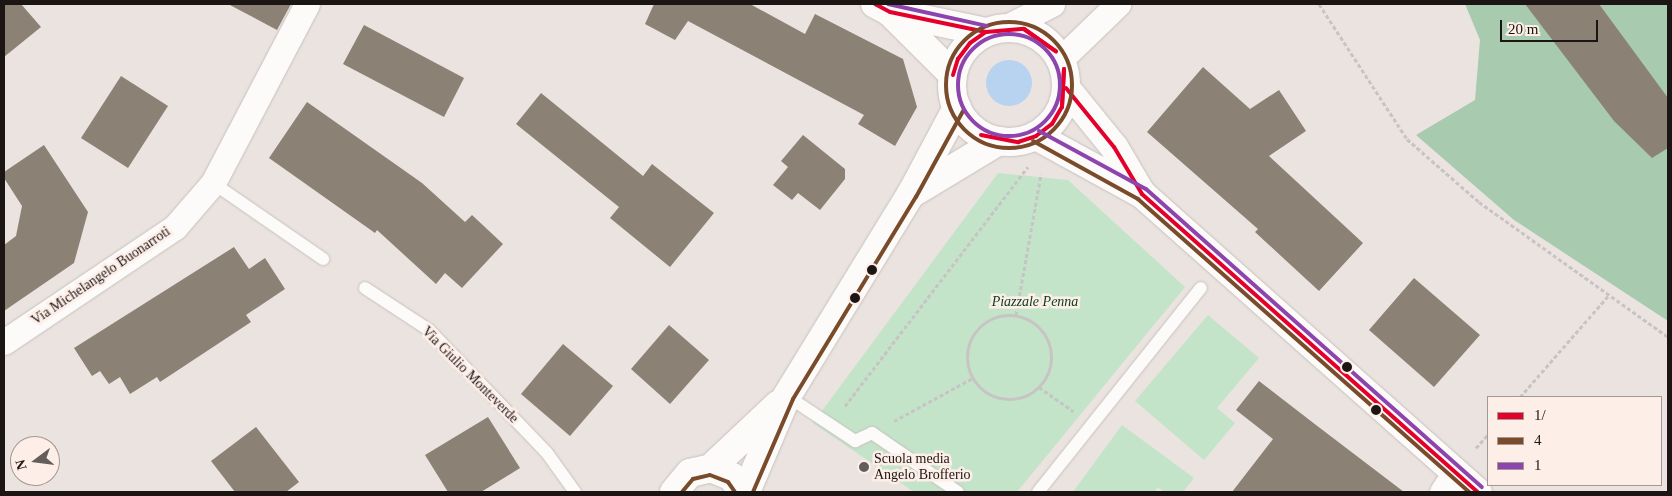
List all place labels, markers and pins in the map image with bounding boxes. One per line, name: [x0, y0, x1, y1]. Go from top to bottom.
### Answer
unlabelled marker: [867, 265, 877, 275]
unlabelled marker: [850, 293, 860, 303]
unlabelled marker: [1342, 362, 1352, 372]
unlabelled marker: [1371, 405, 1381, 415]
place label: Scuola media Angelo Brofferio: [874, 451, 971, 484]
marker: Scuola media Angelo Brofferio: [858, 461, 870, 473]

